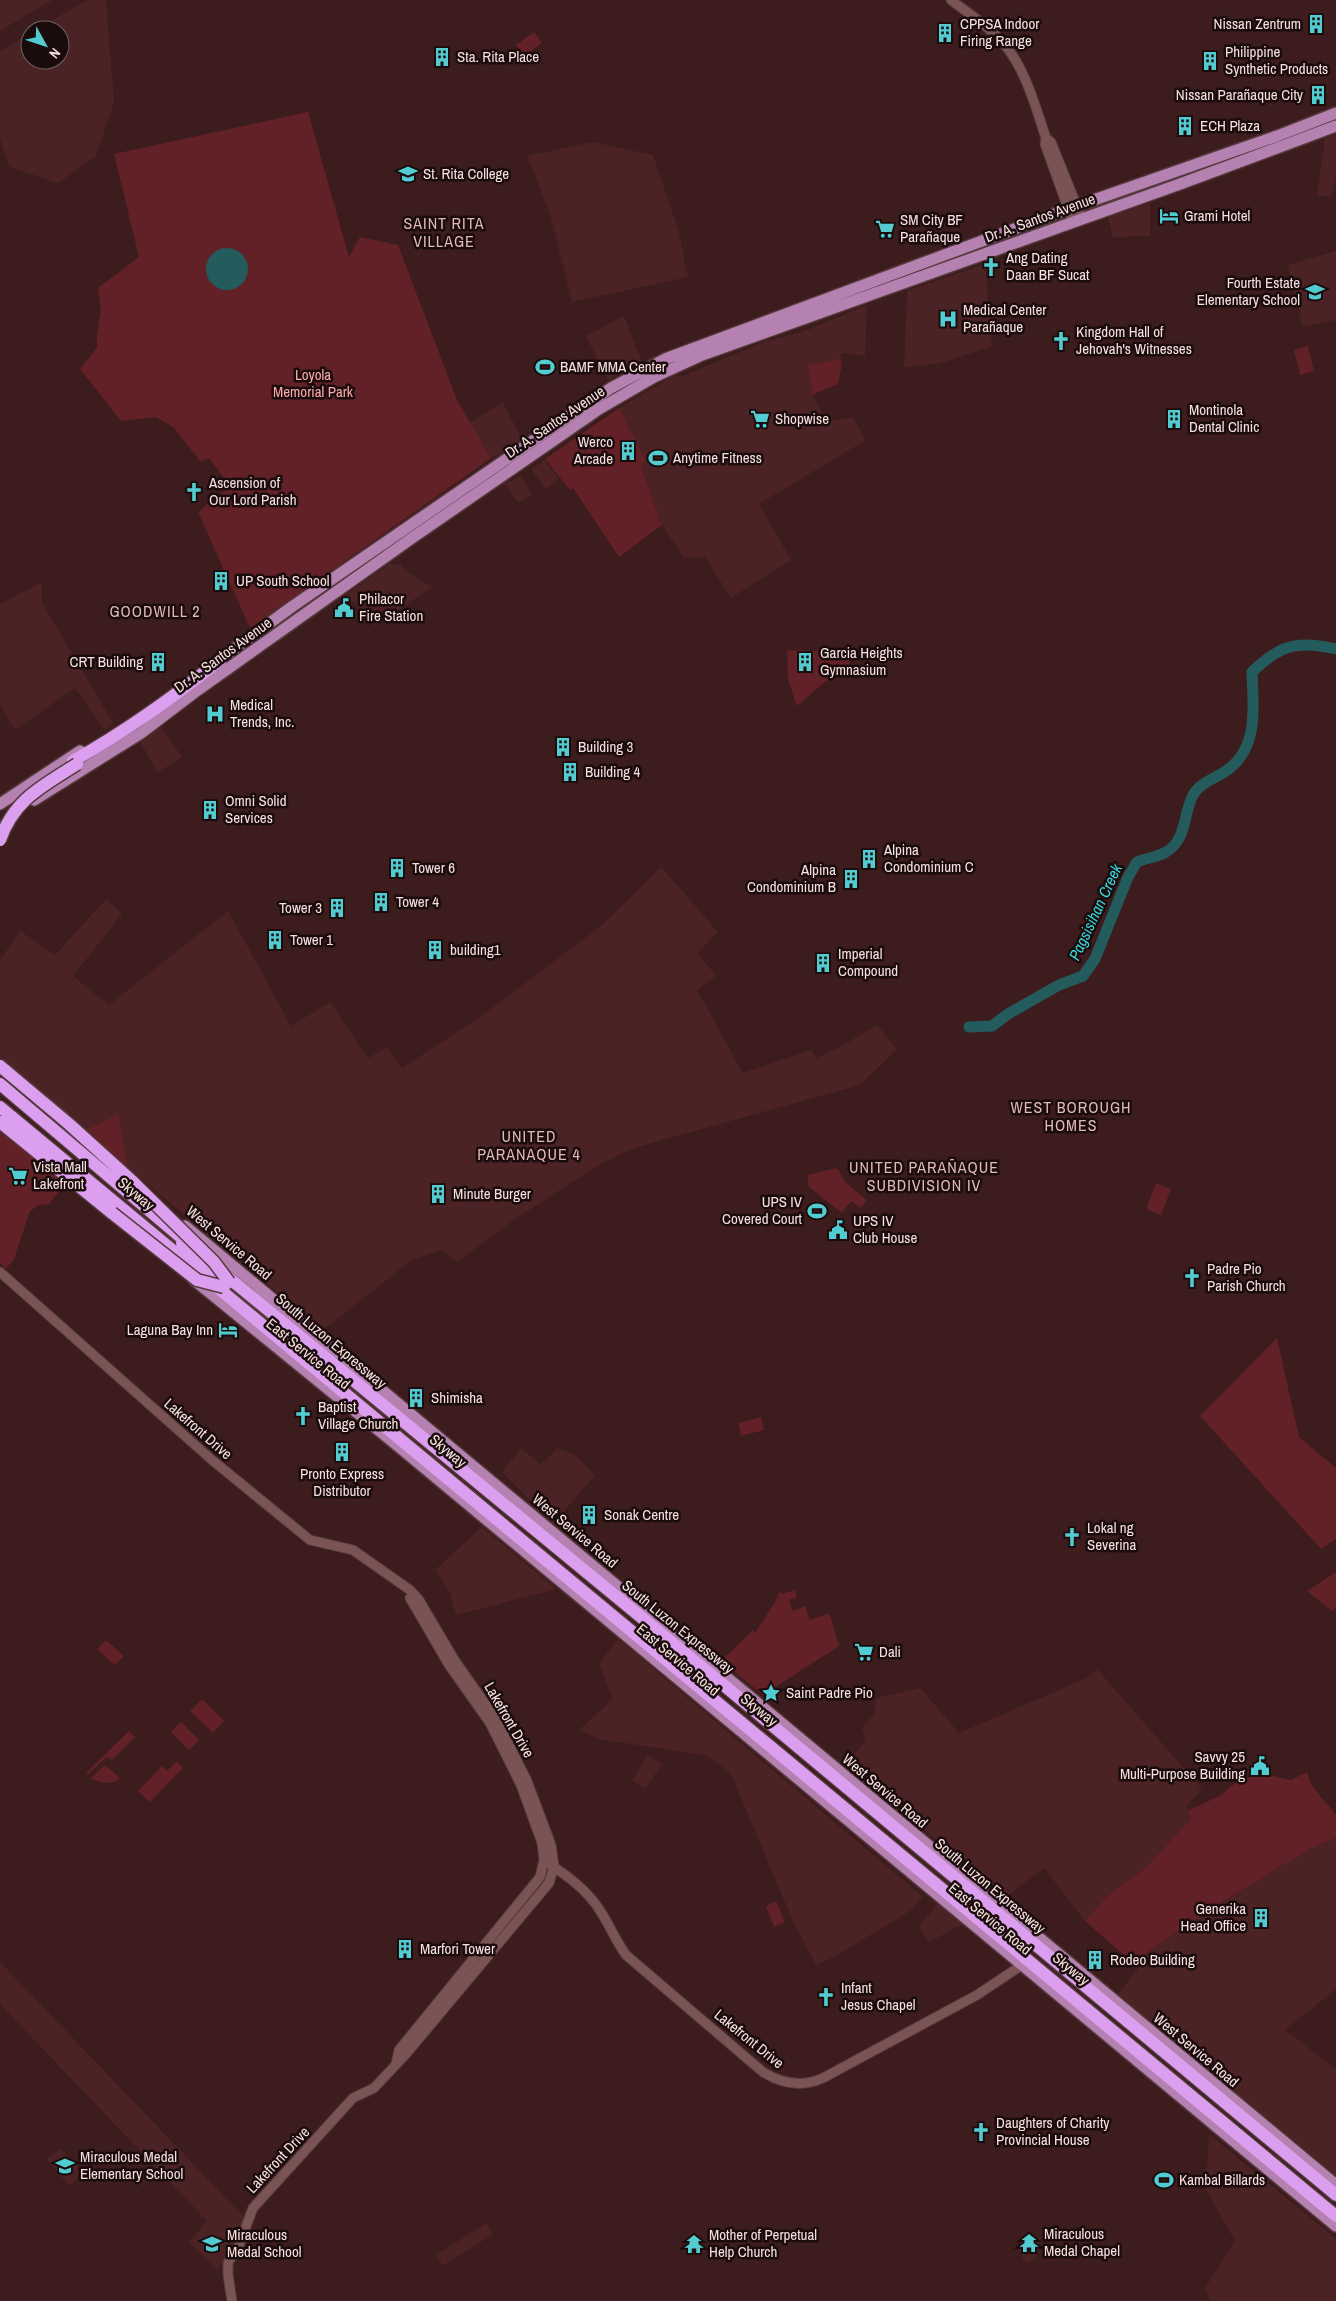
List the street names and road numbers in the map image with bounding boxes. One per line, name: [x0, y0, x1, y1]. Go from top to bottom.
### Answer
street label: Dr. A. Santos Avenue: [982, 188, 1098, 247]
street label: Dr. A. Santos Avenue: [501, 380, 609, 463]
street label: Dr. A. Santos Avenue: [170, 612, 276, 697]
street label: Skyway: [113, 1172, 160, 1216]
street label: West Service Road: [182, 1201, 277, 1285]
street label: South Luzon Expressway: [271, 1288, 392, 1394]
street label: East Service Road: [262, 1313, 355, 1394]
street label: Lakefront Drive: [160, 1393, 237, 1464]
street label: Skyway: [425, 1429, 472, 1473]
street label: West Service Road: [528, 1489, 623, 1573]
street label: South Luzon Expressway: [618, 1575, 740, 1679]
street label: East Service Road: [632, 1619, 724, 1701]
street label: Lakefront Drive: [479, 1678, 540, 1762]
street label: Skyway: [736, 1688, 783, 1732]
street label: West Service Road: [838, 1749, 933, 1833]
street label: South Luzon Expressway: [930, 1833, 1051, 1939]
street label: East Service Road: [944, 1878, 1036, 1960]
street label: Skyway: [1048, 1947, 1095, 1991]
street label: Lakefront Drive: [710, 2004, 789, 2073]
street label: West Service Road: [1149, 2008, 1244, 2092]
street label: Lakefront Drive: [241, 2122, 314, 2198]

